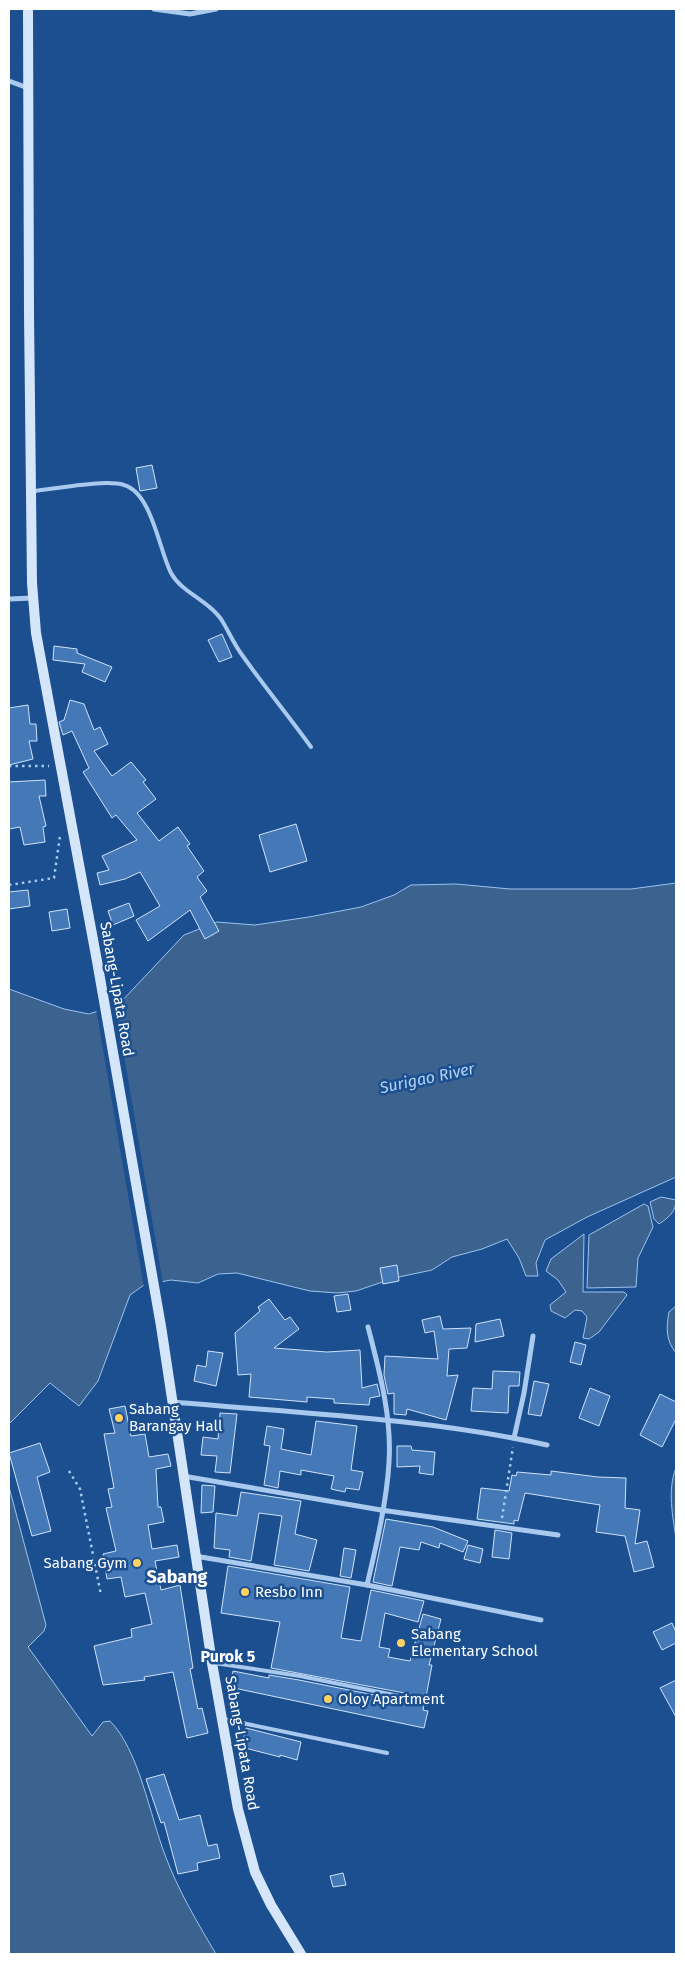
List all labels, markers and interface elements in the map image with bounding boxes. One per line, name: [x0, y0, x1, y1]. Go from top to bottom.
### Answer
street label: Sabang-Lipata Road: [96, 920, 138, 1058]
water label: Surigao River: [377, 1059, 477, 1098]
place label: Sabang Barangay Hall: [129, 1400, 223, 1435]
marker: Sabang Barangay Hall: [113, 1412, 125, 1424]
place label: Sabang Gym: [43, 1554, 127, 1572]
marker: Sabang Gym: [131, 1557, 143, 1569]
district label: Sabang: [147, 1566, 208, 1588]
place label: Resbo Inn: [255, 1583, 323, 1601]
marker: Resbo Inn: [239, 1586, 251, 1598]
place label: Sabang Elementary School: [411, 1625, 539, 1660]
marker: Sabang Elementary School: [395, 1637, 407, 1649]
district label: Purok 5: [201, 1647, 256, 1666]
street label: Sabang-Lipata Road: [221, 1674, 263, 1812]
place label: Oloy Apartment: [338, 1690, 445, 1708]
marker: Oloy Apartment: [322, 1693, 334, 1705]

